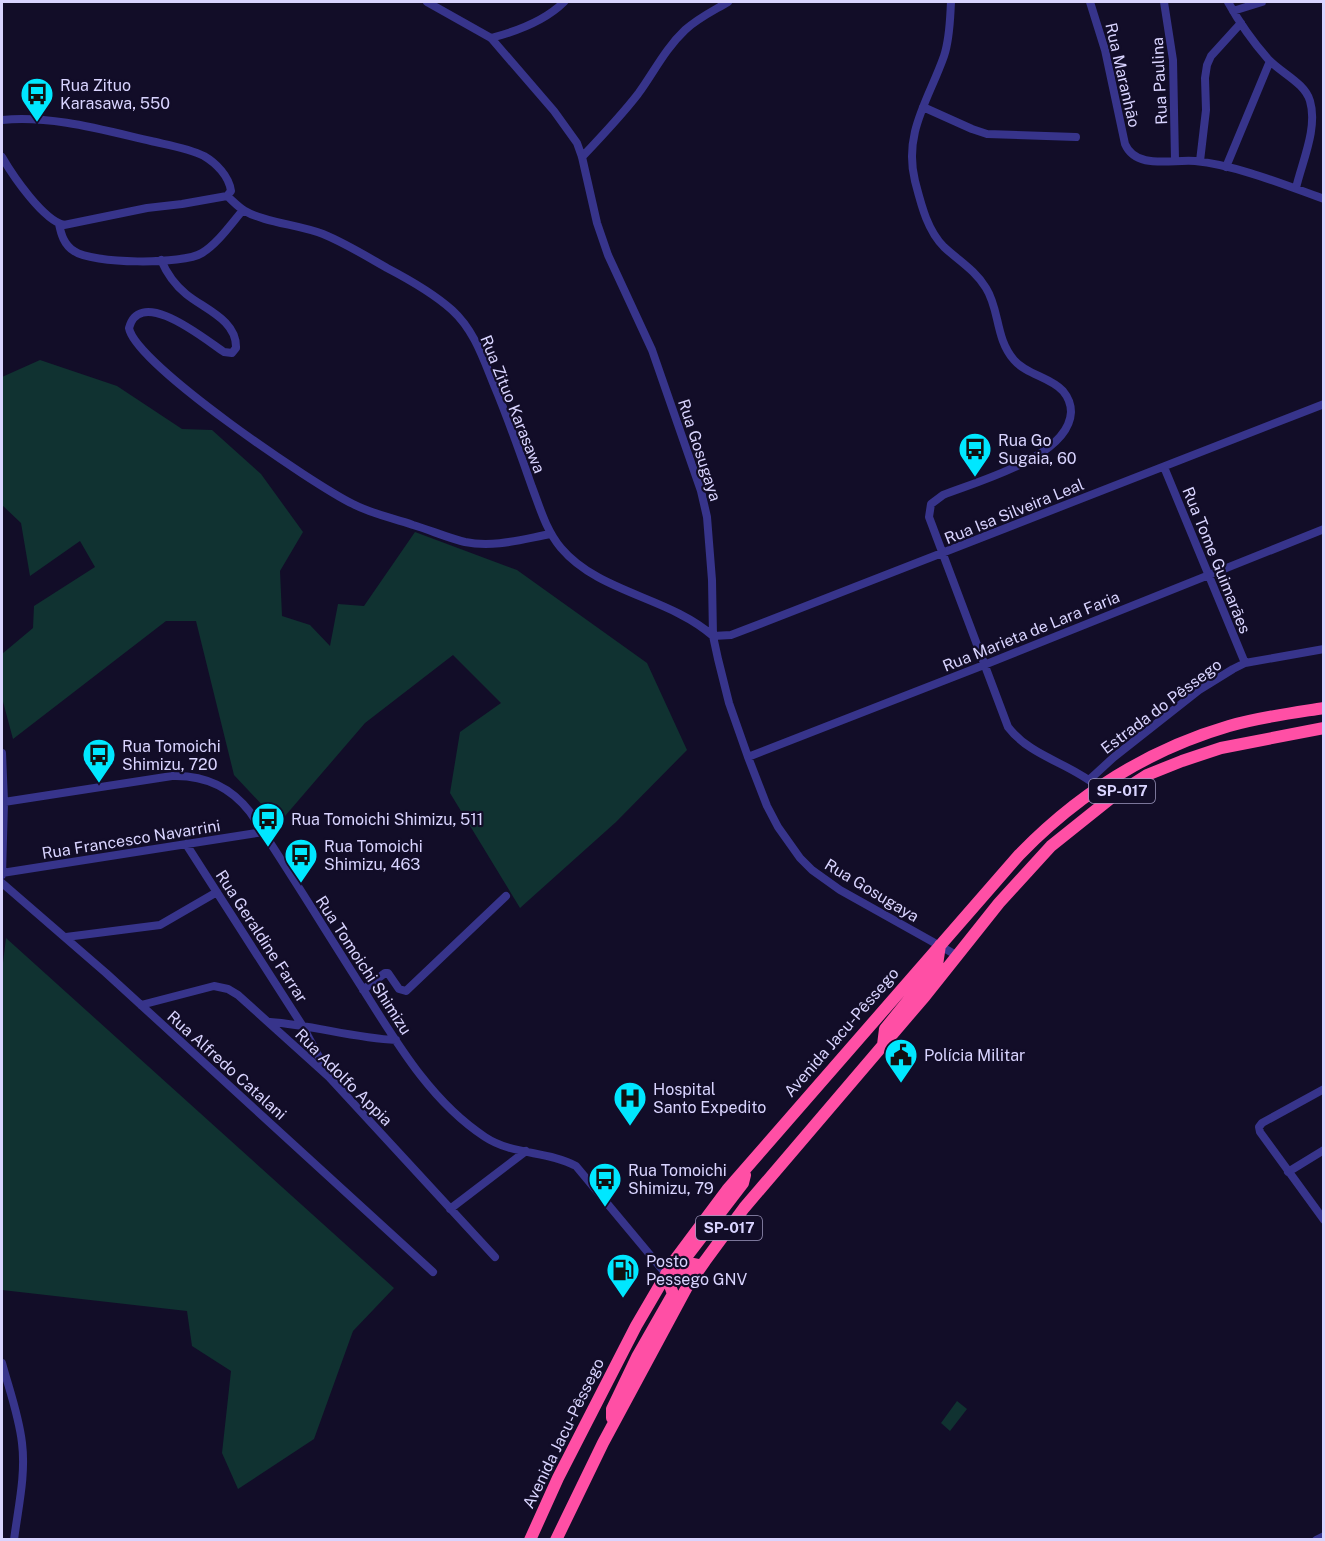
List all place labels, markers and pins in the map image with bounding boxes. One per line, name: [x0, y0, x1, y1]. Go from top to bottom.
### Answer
bus stop icon: Rua Zituo Karasawa, 550: [19, 76, 55, 123]
place label: Rua Zituo Karasawa, 550: [60, 76, 170, 113]
bus stop icon: Rua Go Sugaia, 60: [957, 431, 993, 478]
place label: Rua Go Sugaia, 60: [998, 431, 1077, 468]
bus stop icon: Rua Tomoichi Shimizu, 720: [81, 737, 117, 784]
place label: Rua Tomoichi Shimizu, 720: [122, 737, 221, 774]
bus stop icon: Rua Tomoichi Shimizu, 511: [250, 801, 286, 848]
place label: Rua Tomoichi Shimizu, 511: [291, 810, 483, 829]
bus stop icon: Rua Tomoichi Shimizu, 463: [283, 837, 319, 884]
place label: Rua Tomoichi Shimizu, 463: [324, 837, 423, 874]
public building icon: Polícia Militar: [883, 1037, 919, 1084]
place label: Polícia Militar: [924, 1046, 1025, 1065]
hospital icon: Hospital Santo Expedito: [612, 1080, 648, 1127]
place label: Hospital Santo Expedito: [653, 1080, 766, 1117]
bus stop icon: Rua Tomoichi Shimizu, 79: [587, 1161, 623, 1208]
place label: Rua Tomoichi Shimizu, 79: [628, 1161, 727, 1198]
fuel station icon: Posto Pessego GNV: [605, 1252, 641, 1299]
place label: Posto Pessego GNV: [646, 1252, 748, 1289]

